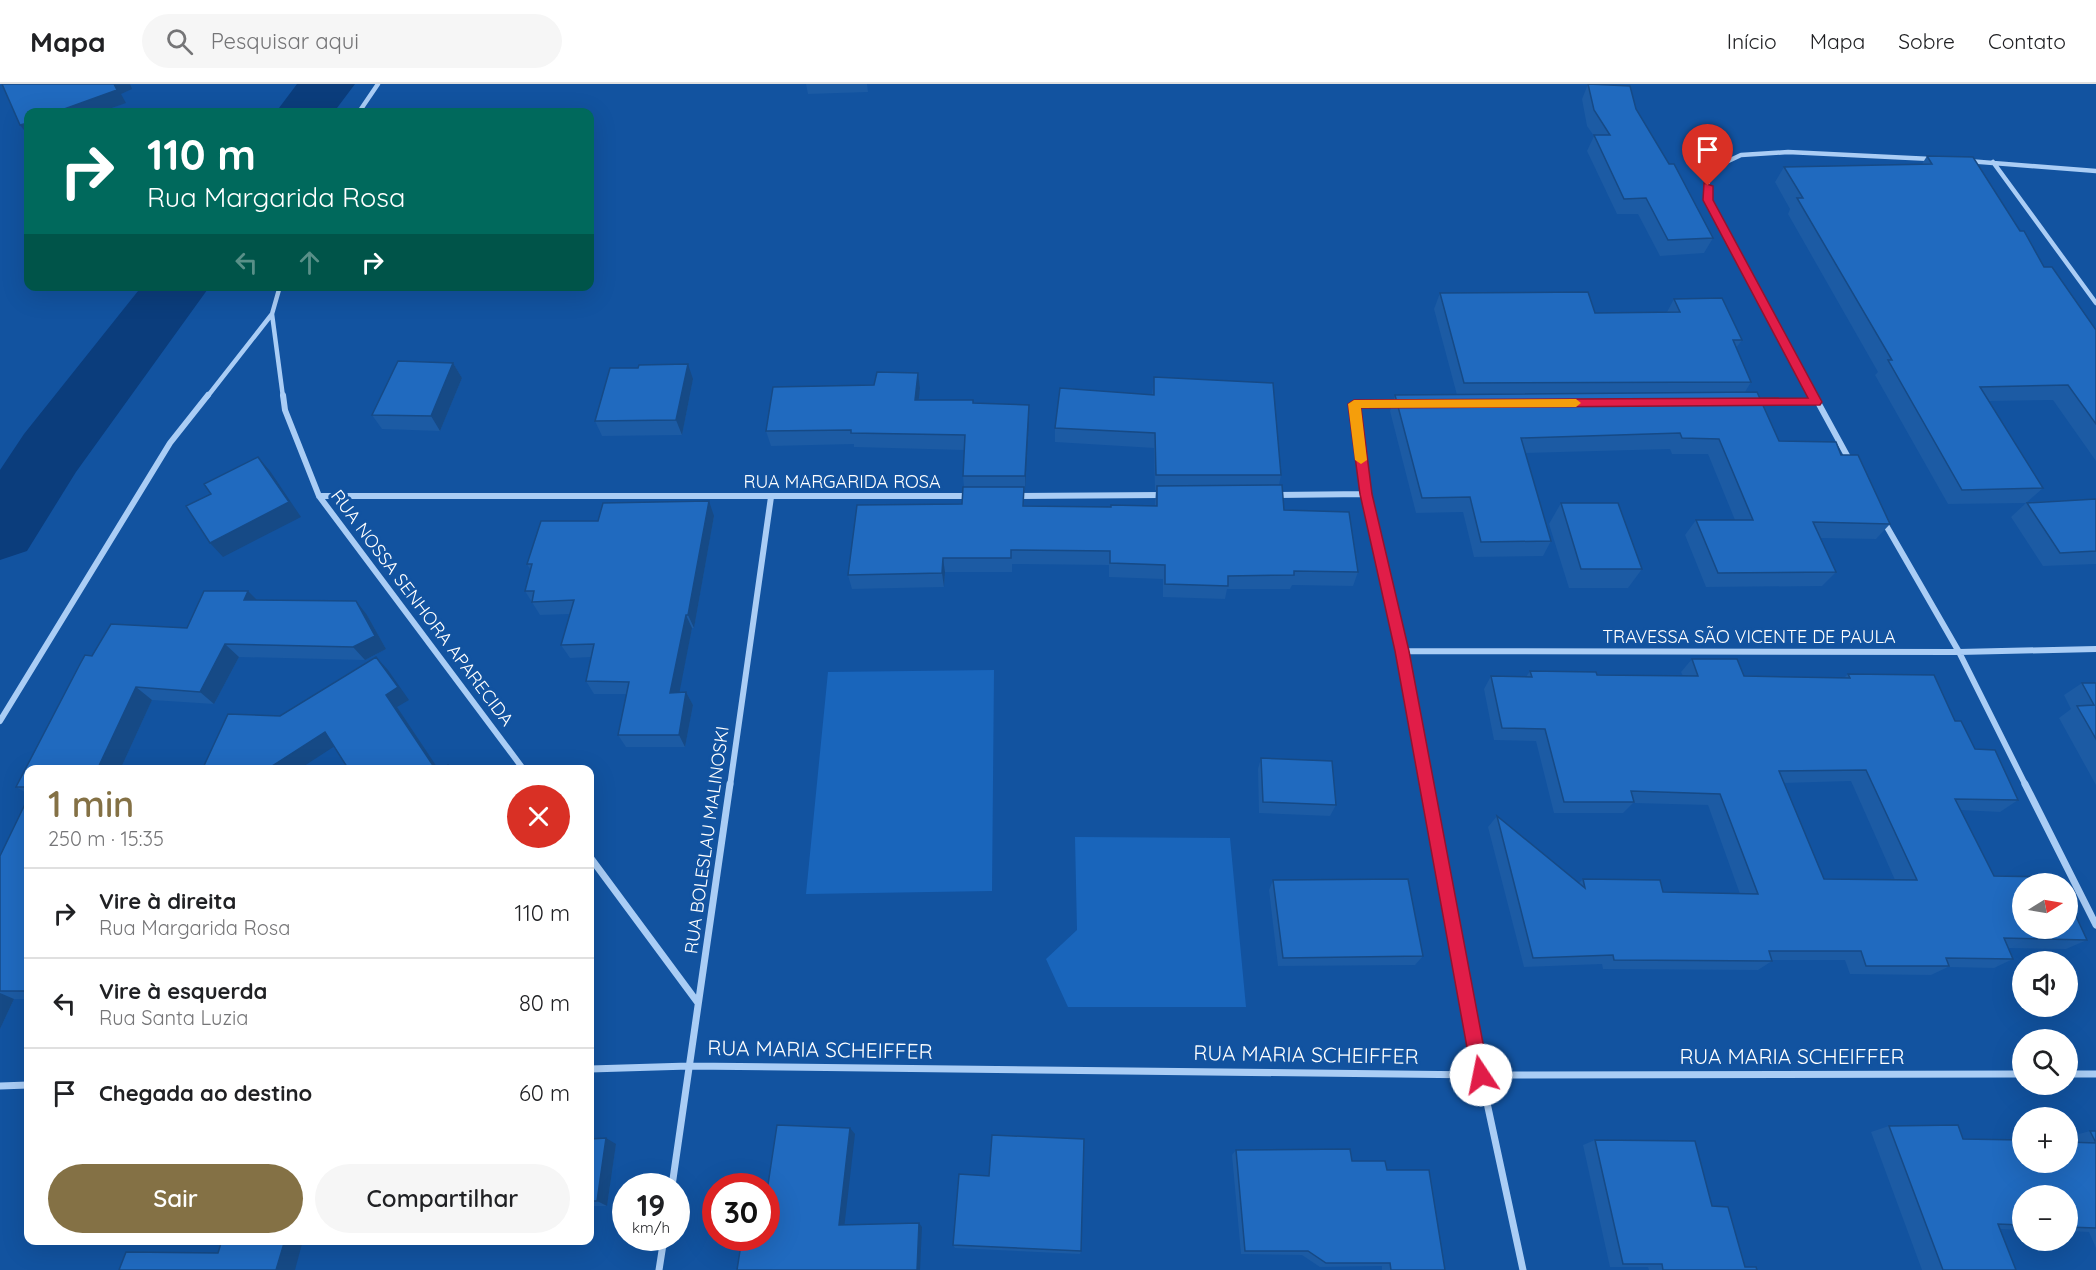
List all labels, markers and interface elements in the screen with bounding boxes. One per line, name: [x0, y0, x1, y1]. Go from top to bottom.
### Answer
search box: [142, 14, 562, 68]
text: Mapa: [30, 24, 106, 59]
icon: search: [163, 25, 196, 58]
text: Pesquisar aqui: [211, 27, 359, 55]
text: Início: [1727, 28, 1777, 54]
text: Mapa: [1810, 28, 1865, 54]
text: Sobre: [1898, 28, 1955, 54]
text: Contato: [1988, 28, 2066, 54]
pin: [1682, 124, 1733, 186]
text: 110 m: [147, 128, 256, 181]
icon: right: [48, 132, 126, 210]
icon: arrive: [1691, 133, 1724, 166]
text: Rua Margarida Rosa: [147, 180, 405, 214]
icon: left: [230, 246, 263, 279]
icon: ahead: [293, 246, 326, 279]
icon: right: [356, 246, 389, 279]
street label: RUA MARGARIDA ROSA: [743, 470, 941, 493]
street label: RUA NOSSA SENHORA APARECIDA: [326, 485, 519, 731]
street label: TRAVESSA SÃO VICENTE DE PAULA: [1602, 625, 1896, 648]
street label: RUA BOLESLAU MALINOSKI: [679, 725, 734, 955]
text: 1 min: [48, 781, 134, 826]
button: close: [507, 785, 570, 848]
text: 250 m · 15:35: [48, 826, 164, 851]
north arrow: [2012, 873, 2078, 939]
map controls: [2012, 873, 2078, 1251]
text: Vire à direita: [99, 887, 236, 915]
icon: right: [48, 897, 81, 930]
text: 110 m: [515, 899, 570, 927]
text: Rua Margarida Rosa: [99, 915, 290, 940]
button: sound: [2012, 951, 2078, 1017]
text: Vire à esquerda: [99, 977, 267, 1005]
icon: left: [48, 987, 81, 1020]
text: 80 m: [519, 989, 570, 1017]
text: Rua Santa Luzia: [99, 1005, 248, 1030]
button: search: [2012, 1029, 2078, 1095]
street label: RUA MARIA SCHEIFFER: [707, 1034, 933, 1064]
street label: RUA MARIA SCHEIFFER: [1193, 1039, 1419, 1069]
position arrow: [1449, 1043, 1513, 1107]
street label: RUA MARIA SCHEIFFER: [1679, 1043, 1905, 1069]
icon: arrive: [48, 1077, 81, 1110]
text: Chegada ao destino: [99, 1079, 312, 1107]
text: 60 m: [519, 1079, 570, 1107]
button: +: [2012, 1107, 2078, 1173]
button: Sair: [48, 1164, 303, 1233]
button: Compartilhar: [315, 1164, 570, 1233]
speed limit sign: 30: [702, 1173, 780, 1251]
button: −: [2012, 1185, 2078, 1251]
text: 19: [637, 1186, 665, 1224]
text: km/h: [632, 1218, 670, 1237]

